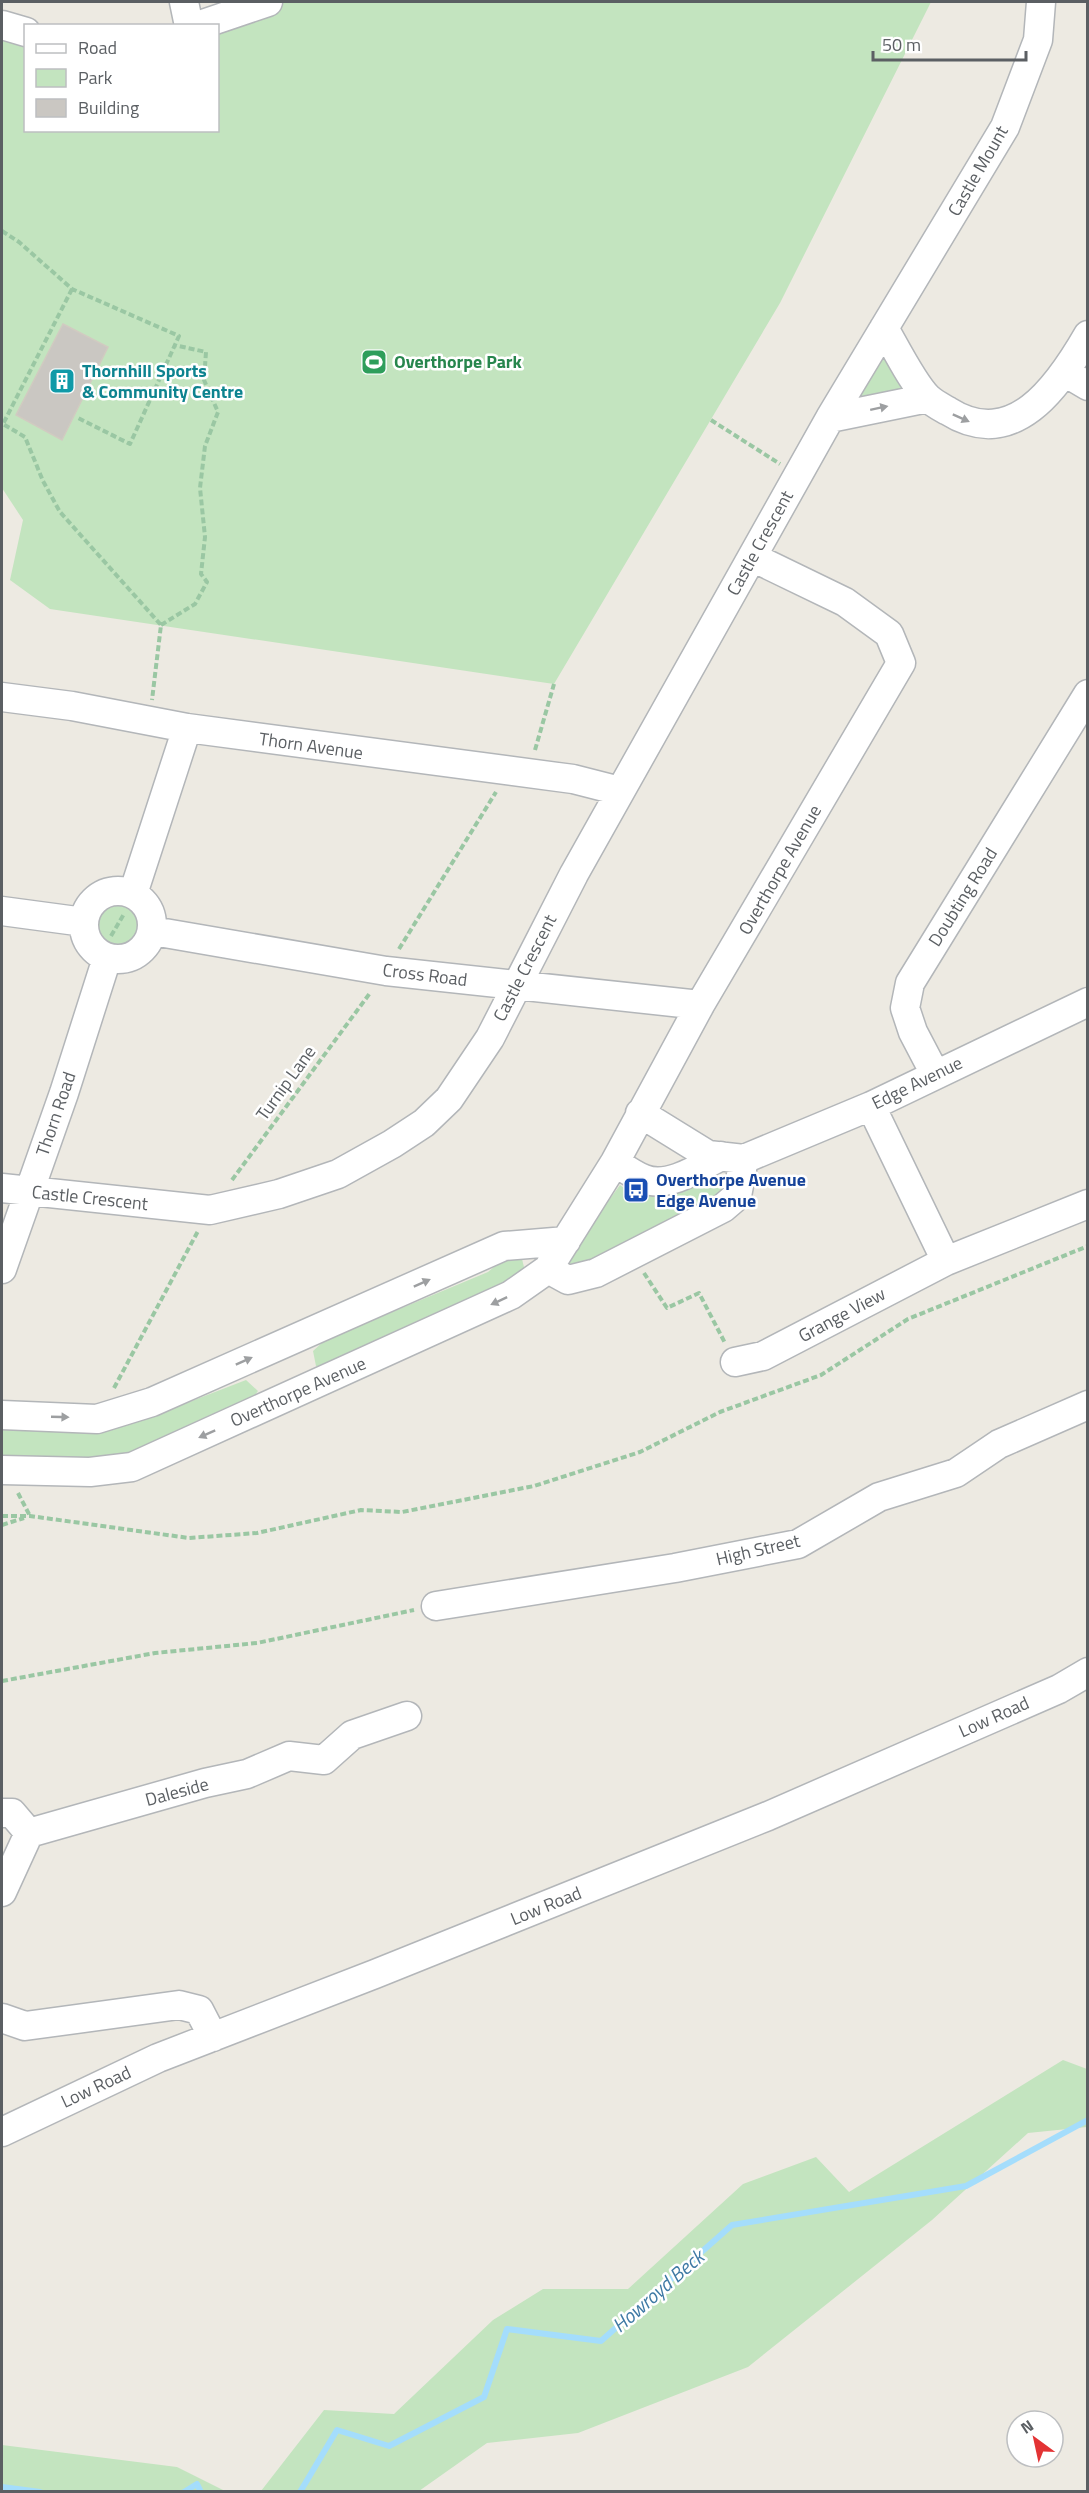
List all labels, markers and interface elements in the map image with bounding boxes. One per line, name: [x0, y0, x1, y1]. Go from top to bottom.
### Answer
legend: [24, 24, 219, 132]
scale bar: [873, 24, 1026, 62]
text: 50 m: [882, 31, 921, 58]
text: Road: [78, 34, 117, 61]
text: Park: [78, 64, 113, 91]
text: Building: [78, 94, 139, 121]
street label: Castle Mount: [941, 120, 1015, 221]
sports icon: Overthorpe Park: [359, 347, 389, 377]
place label: Overthorpe Park: [394, 348, 523, 375]
place label: Thornhill Sports & Community Centre: [82, 357, 243, 405]
building icon: Thornhill Sports & Community Centre: [47, 366, 77, 396]
one-way arrow: [869, 403, 888, 412]
one-way arrow: [953, 413, 971, 423]
street label: Castle Crescent: [719, 485, 800, 600]
street label: Thorn Avenue: [257, 725, 365, 766]
street label: Overthorpe Avenue: [731, 800, 828, 940]
street label: Doubting Road: [921, 842, 1004, 951]
street label: Castle Crescent: [486, 909, 563, 1026]
street label: Cross Road: [381, 956, 469, 993]
street label: Turnip Lane: [249, 1040, 322, 1126]
street label: Edge Avenue: [867, 1049, 967, 1116]
street label: Thorn Road: [29, 1068, 83, 1160]
place label: Overthorpe Avenue Edge Avenue: [656, 1166, 806, 1214]
bus stop icon: Overthorpe Avenue Edge Avenue: [621, 1175, 651, 1205]
street label: Castle Crescent: [31, 1178, 150, 1217]
one-way arrow: [414, 1278, 431, 1287]
street label: Grange View: [793, 1280, 890, 1349]
one-way arrow: [491, 1296, 508, 1305]
street label: Overthorpe Avenue: [226, 1349, 370, 1434]
one-way arrow: [235, 1356, 253, 1366]
one-way arrow: [50, 1413, 69, 1422]
one-way arrow: [198, 1429, 216, 1439]
street label: High Street: [713, 1527, 803, 1572]
street label: Low Road: [954, 1689, 1033, 1744]
street label: Daleside: [142, 1770, 212, 1813]
street label: Low Road: [506, 1879, 585, 1932]
street label: Low Road: [56, 2059, 135, 2115]
water label: Howroyd Beck: [605, 2240, 712, 2340]
north arrow: [1005, 2409, 1065, 2469]
text: N: [1016, 2413, 1038, 2440]

